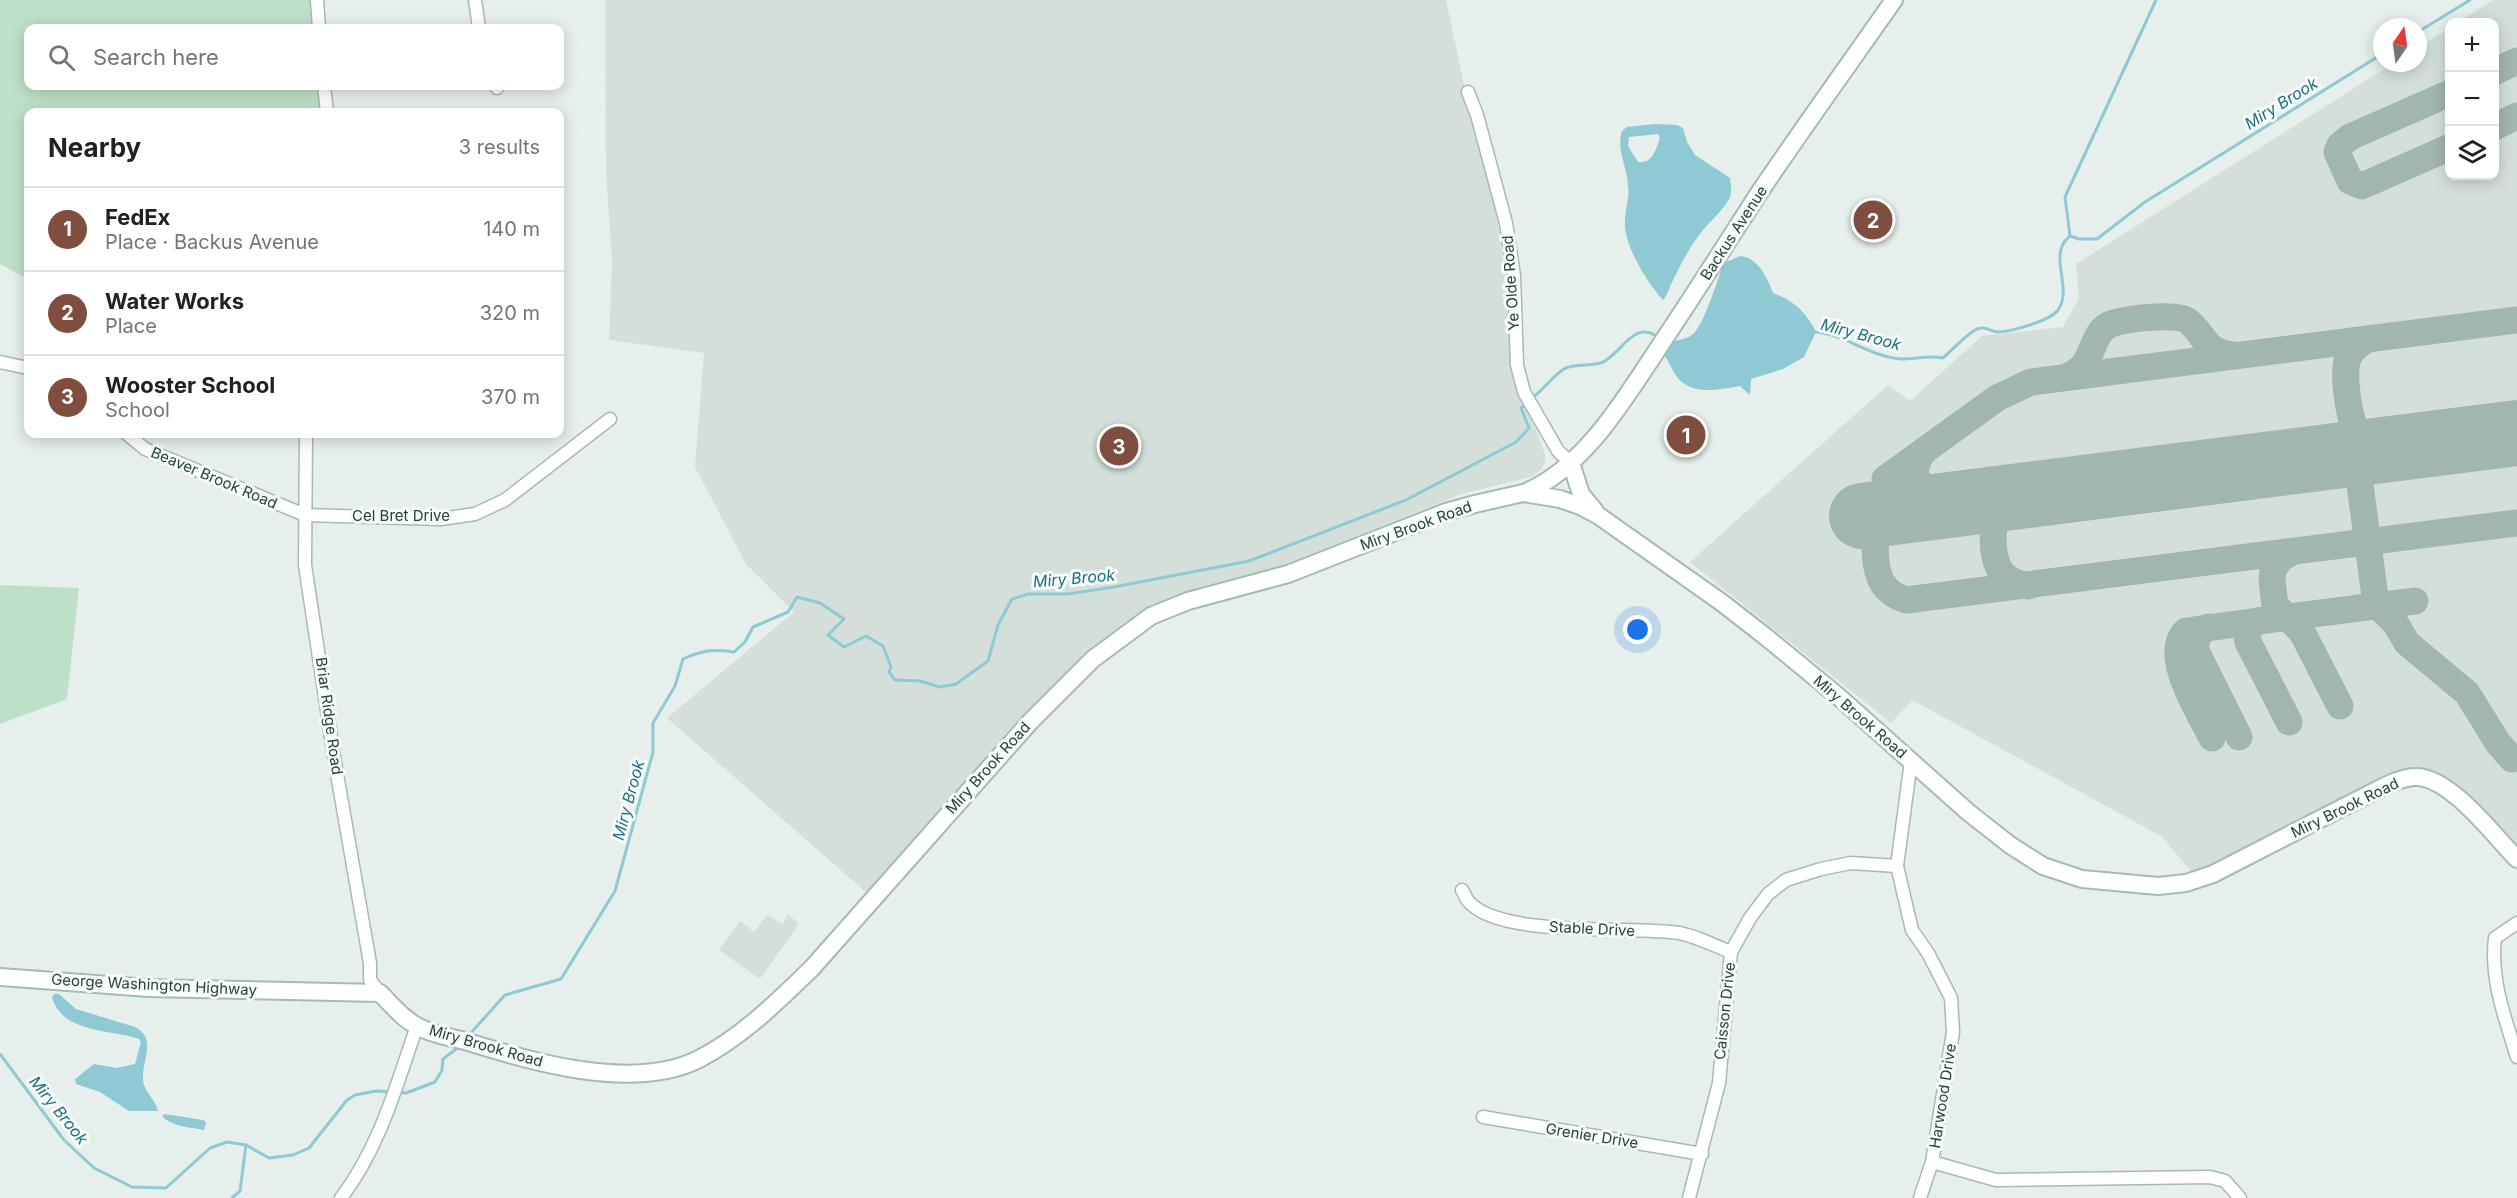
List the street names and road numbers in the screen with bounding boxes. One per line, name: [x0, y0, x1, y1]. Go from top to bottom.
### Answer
street label: Backus Avenue: [1696, 182, 1771, 284]
street label: Ye Olde Road: [1498, 235, 1523, 331]
street label: Beaver Brook Road: [148, 442, 280, 513]
street label: Miry Brook Road: [1357, 497, 1474, 555]
street label: Cel Bret Drive: [352, 506, 450, 525]
street label: Briar Ridge Road: [312, 656, 347, 776]
street label: Miry Brook Road: [1810, 671, 1911, 762]
street label: Miry Brook Road: [941, 718, 1034, 818]
street label: Miry Brook Road: [2288, 773, 2402, 842]
street label: Stable Drive: [1549, 917, 1635, 940]
street label: Caisson Drive: [1710, 961, 1739, 1061]
street label: George Washington Highway: [51, 970, 258, 999]
street label: Miry Brook Road: [427, 1020, 545, 1071]
street label: Harwood Drive: [1925, 1042, 1960, 1150]
street label: Grenier Drive: [1544, 1119, 1640, 1152]

